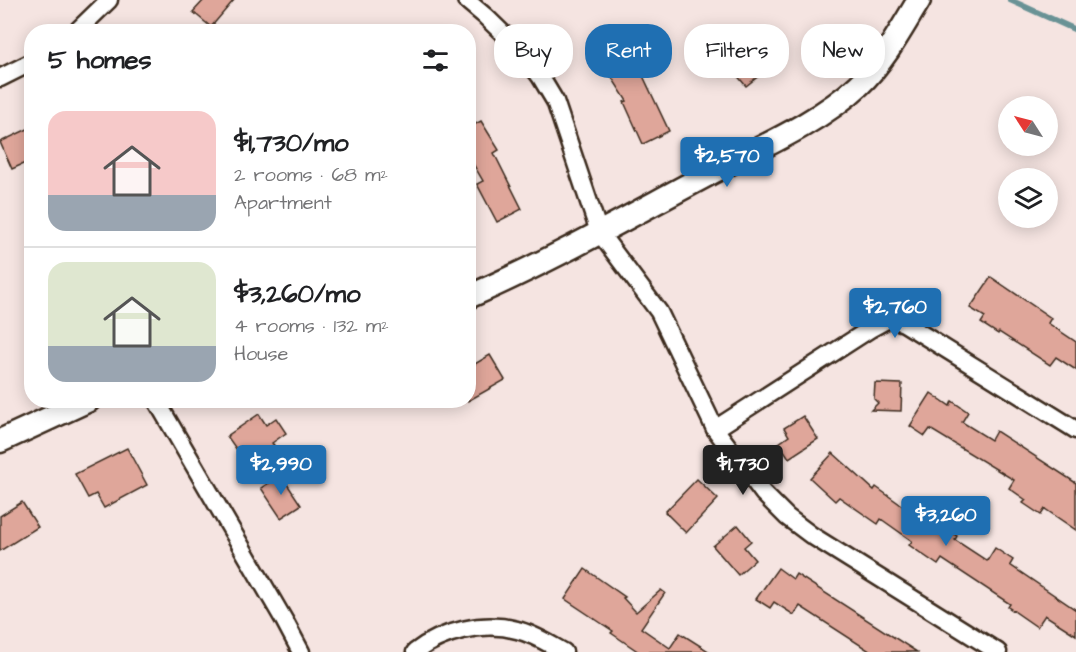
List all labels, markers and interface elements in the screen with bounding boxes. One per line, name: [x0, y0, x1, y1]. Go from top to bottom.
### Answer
chip: Buy: [494, 24, 573, 78]
chip: Rent: [585, 24, 672, 78]
chip: Filters: [684, 24, 789, 78]
chip: New: [801, 24, 885, 78]
text: 5 homes: [48, 42, 152, 78]
icon: filters: [419, 44, 452, 77]
north arrow: [998, 96, 1058, 156]
map controls: [998, 96, 1058, 228]
text: $1,730/mo: [234, 125, 349, 161]
icon: home: [96, 135, 168, 207]
pin: $2,570: [678, 137, 776, 188]
text: $2,570: [694, 142, 760, 170]
text: 2 rooms · 68 m²: [234, 161, 388, 189]
button: layers: [998, 168, 1058, 228]
text: Apartment: [234, 189, 332, 217]
text: $3,260/mo: [234, 276, 361, 312]
icon: home: [96, 286, 168, 358]
pin: $2,760: [846, 288, 944, 339]
text: $2,760: [863, 293, 927, 321]
text: 4 rooms · 132 m²: [234, 312, 389, 340]
text: House: [234, 340, 288, 368]
pin: $2,990: [232, 445, 330, 496]
pin: $1,730: [694, 445, 792, 496]
text: $2,990: [250, 450, 312, 478]
text: $1,730: [717, 450, 769, 478]
pin: $3,260: [897, 496, 995, 547]
text: $3,260: [915, 501, 977, 529]

